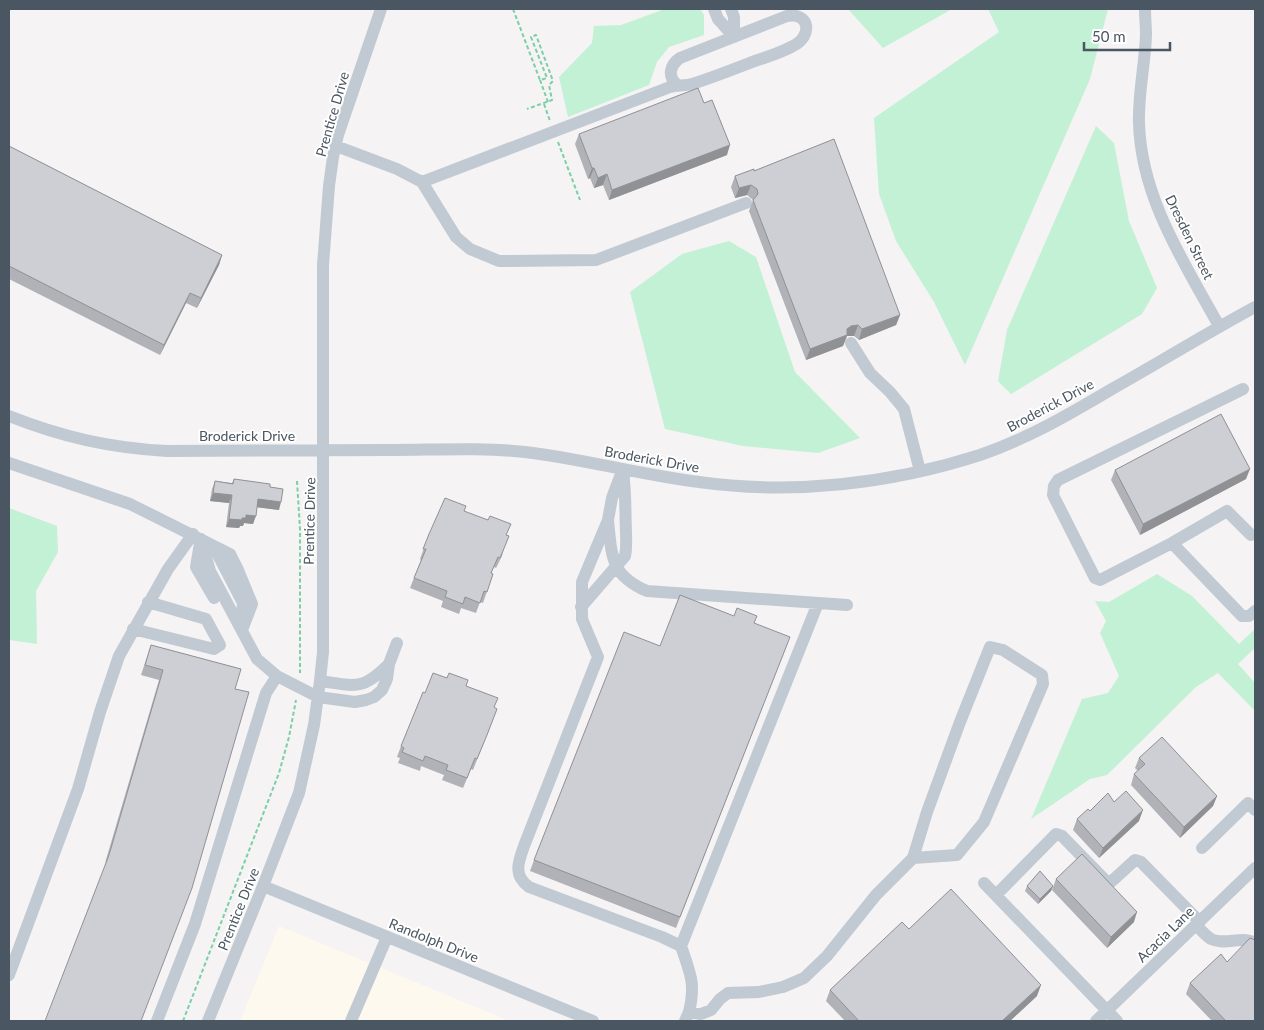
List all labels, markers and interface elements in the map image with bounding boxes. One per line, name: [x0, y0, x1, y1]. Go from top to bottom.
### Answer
scale bar: [1084, 20, 1170, 52]
text: 50 m: [1092, 27, 1126, 45]
street label: Prentice Drive: [312, 69, 352, 159]
street label: Dresden Street: [1162, 192, 1218, 282]
street label: Broderick Drive: [1004, 375, 1096, 435]
street label: Broderick Drive: [199, 427, 295, 444]
street label: Broderick Drive: [603, 442, 701, 476]
street label: Prentice Drive: [300, 477, 318, 565]
street label: Prentice Drive: [214, 865, 262, 953]
street label: Acacia Lane: [1133, 903, 1197, 965]
street label: Randolph Drive: [387, 914, 481, 966]

